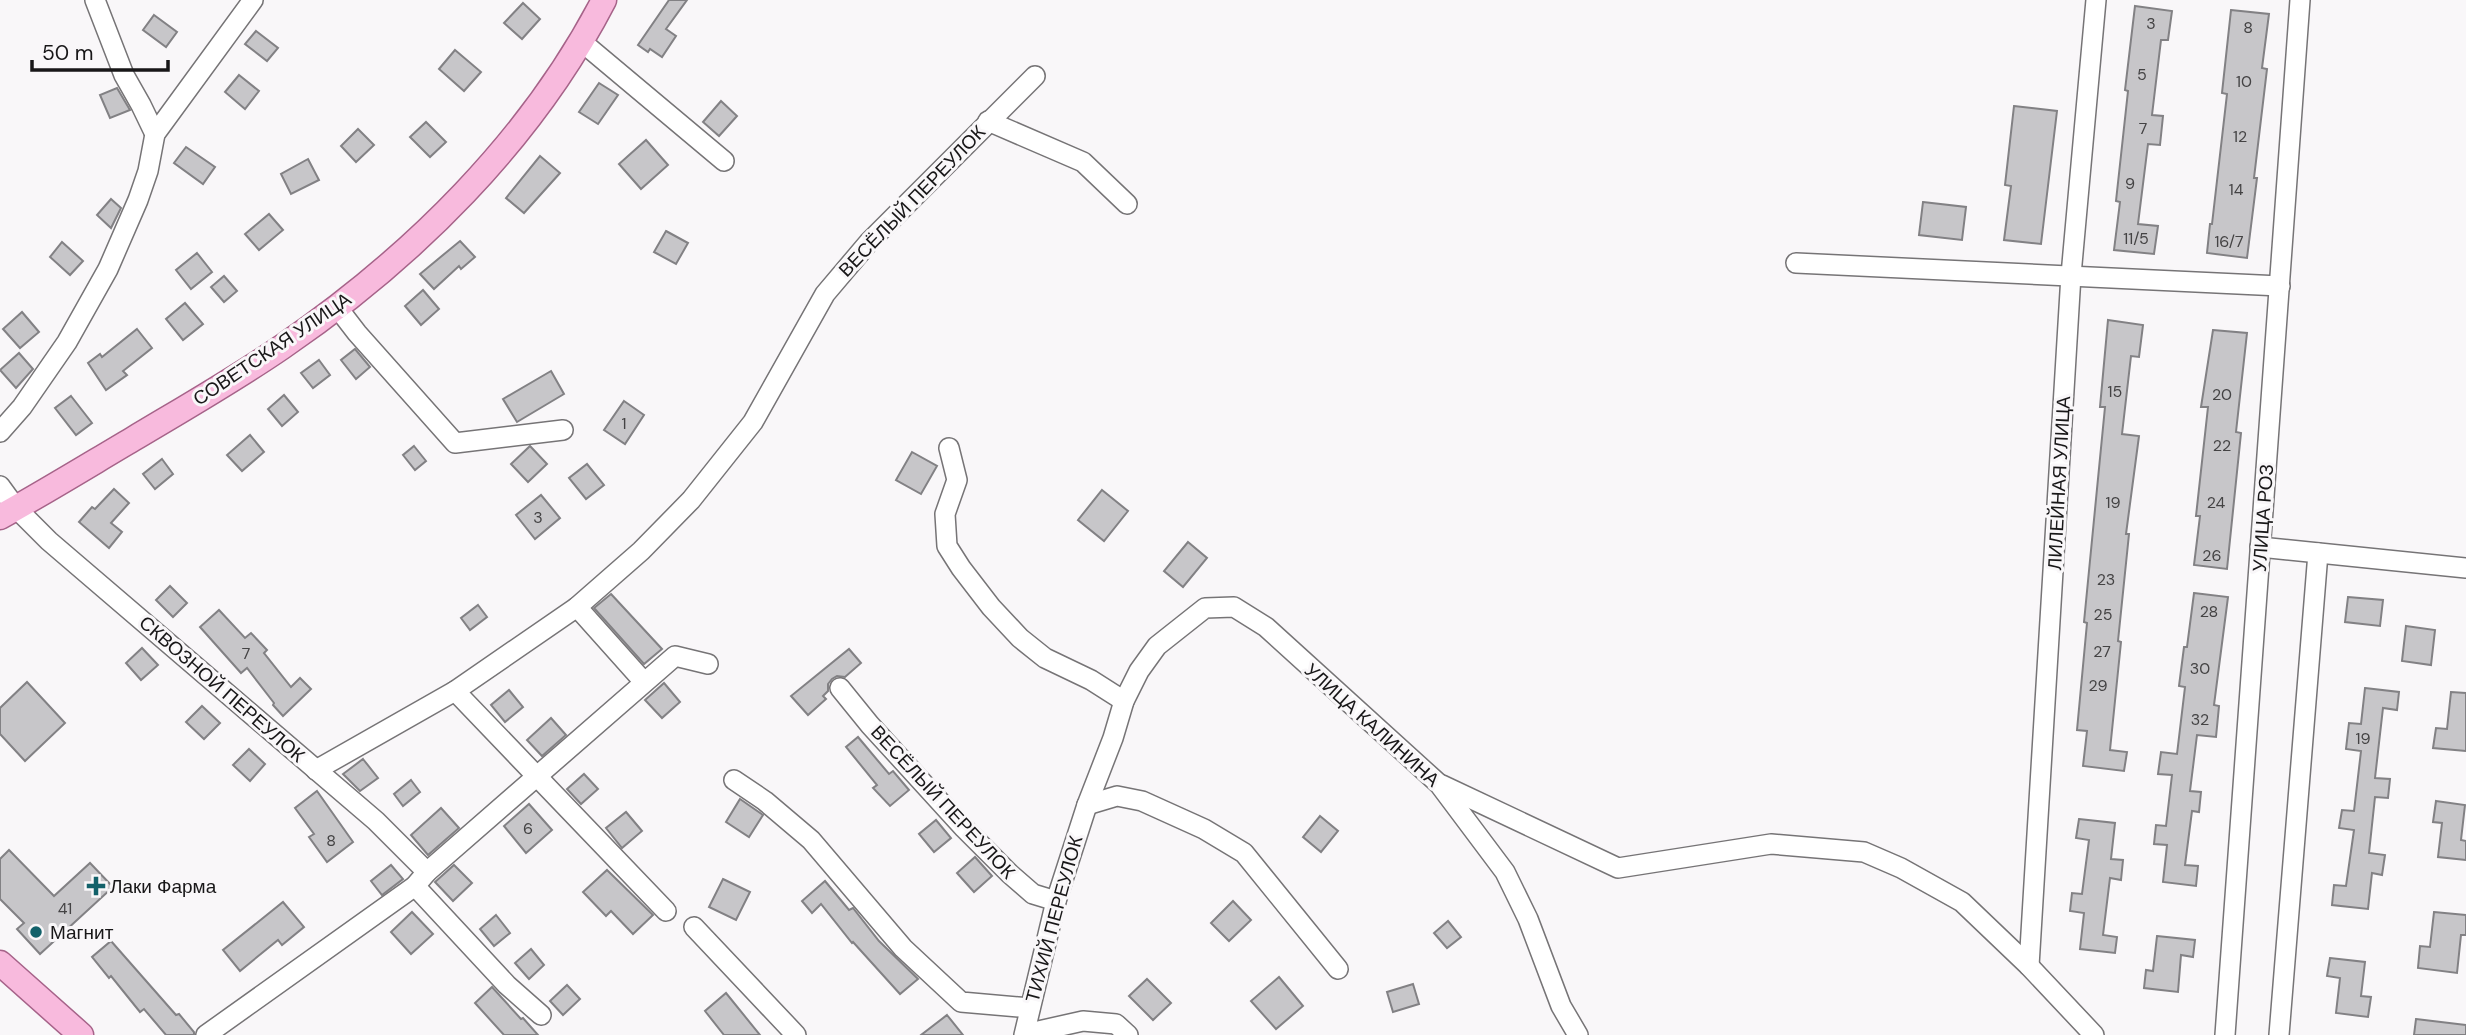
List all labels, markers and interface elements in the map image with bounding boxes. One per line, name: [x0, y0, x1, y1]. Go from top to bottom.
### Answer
house number: 3: [2146, 13, 2156, 34]
house number: 8: [2243, 17, 2253, 38]
scale bar: [32, 28, 168, 72]
text: 50 m: [42, 39, 93, 67]
house number: 5: [2137, 64, 2147, 85]
house number: 10: [2236, 71, 2252, 92]
house number: 7: [2139, 118, 2147, 139]
street label: ВЕСЁЛЫЙ ПЕРЕУЛОК: [833, 120, 991, 282]
house number: 12: [2233, 126, 2247, 147]
house number: 9: [2125, 173, 2135, 194]
house number: 14: [2229, 179, 2244, 200]
house number: 11/5: [2123, 228, 2149, 249]
house number: 16/7: [2214, 231, 2244, 252]
street label: СОВЕТСКАЯ УЛИЦА: [188, 287, 356, 411]
house number: 15: [2108, 381, 2122, 402]
house number: 20: [2212, 384, 2232, 405]
street label: ЛИЛЕЙНАЯ УЛИЦА: [2042, 395, 2076, 571]
house number: 1: [622, 413, 627, 434]
house number: 22: [2213, 435, 2231, 456]
street label: УЛИЦА РОЗ: [2247, 463, 2279, 573]
house number: 19: [2105, 492, 2121, 513]
house number: 24: [2207, 492, 2226, 513]
house number: 3: [533, 507, 543, 528]
house number: 26: [2202, 545, 2222, 566]
house number: 23: [2097, 569, 2115, 590]
house number: 28: [2200, 601, 2218, 622]
house number: 25: [2094, 604, 2112, 625]
street label: СКВОЗНОЙ ПЕРЕУЛОК: [134, 610, 310, 768]
house number: 27: [2093, 641, 2111, 662]
house number: 7: [242, 643, 250, 664]
street label: УЛИЦА КАЛИНИНА: [1299, 658, 1445, 793]
house number: 30: [2190, 658, 2210, 679]
house number: 29: [2088, 675, 2108, 696]
house number: 32: [2191, 709, 2209, 730]
street label: ВЕСЁЛЫЙ ПЕРЕУЛОК: [865, 720, 1021, 884]
house number: 19: [2355, 728, 2371, 749]
house number: 6: [523, 818, 533, 839]
house number: 8: [326, 830, 336, 851]
street label: ТИХИЙ ПЕРЕУЛОК: [1020, 833, 1088, 1005]
place label: Лаки Фарма: [110, 874, 217, 899]
marker: Лаки Фарма: [88, 878, 104, 894]
house number: 41: [58, 898, 72, 919]
place label: Магнит: [50, 920, 114, 945]
marker: Магнит: [28, 924, 44, 940]

